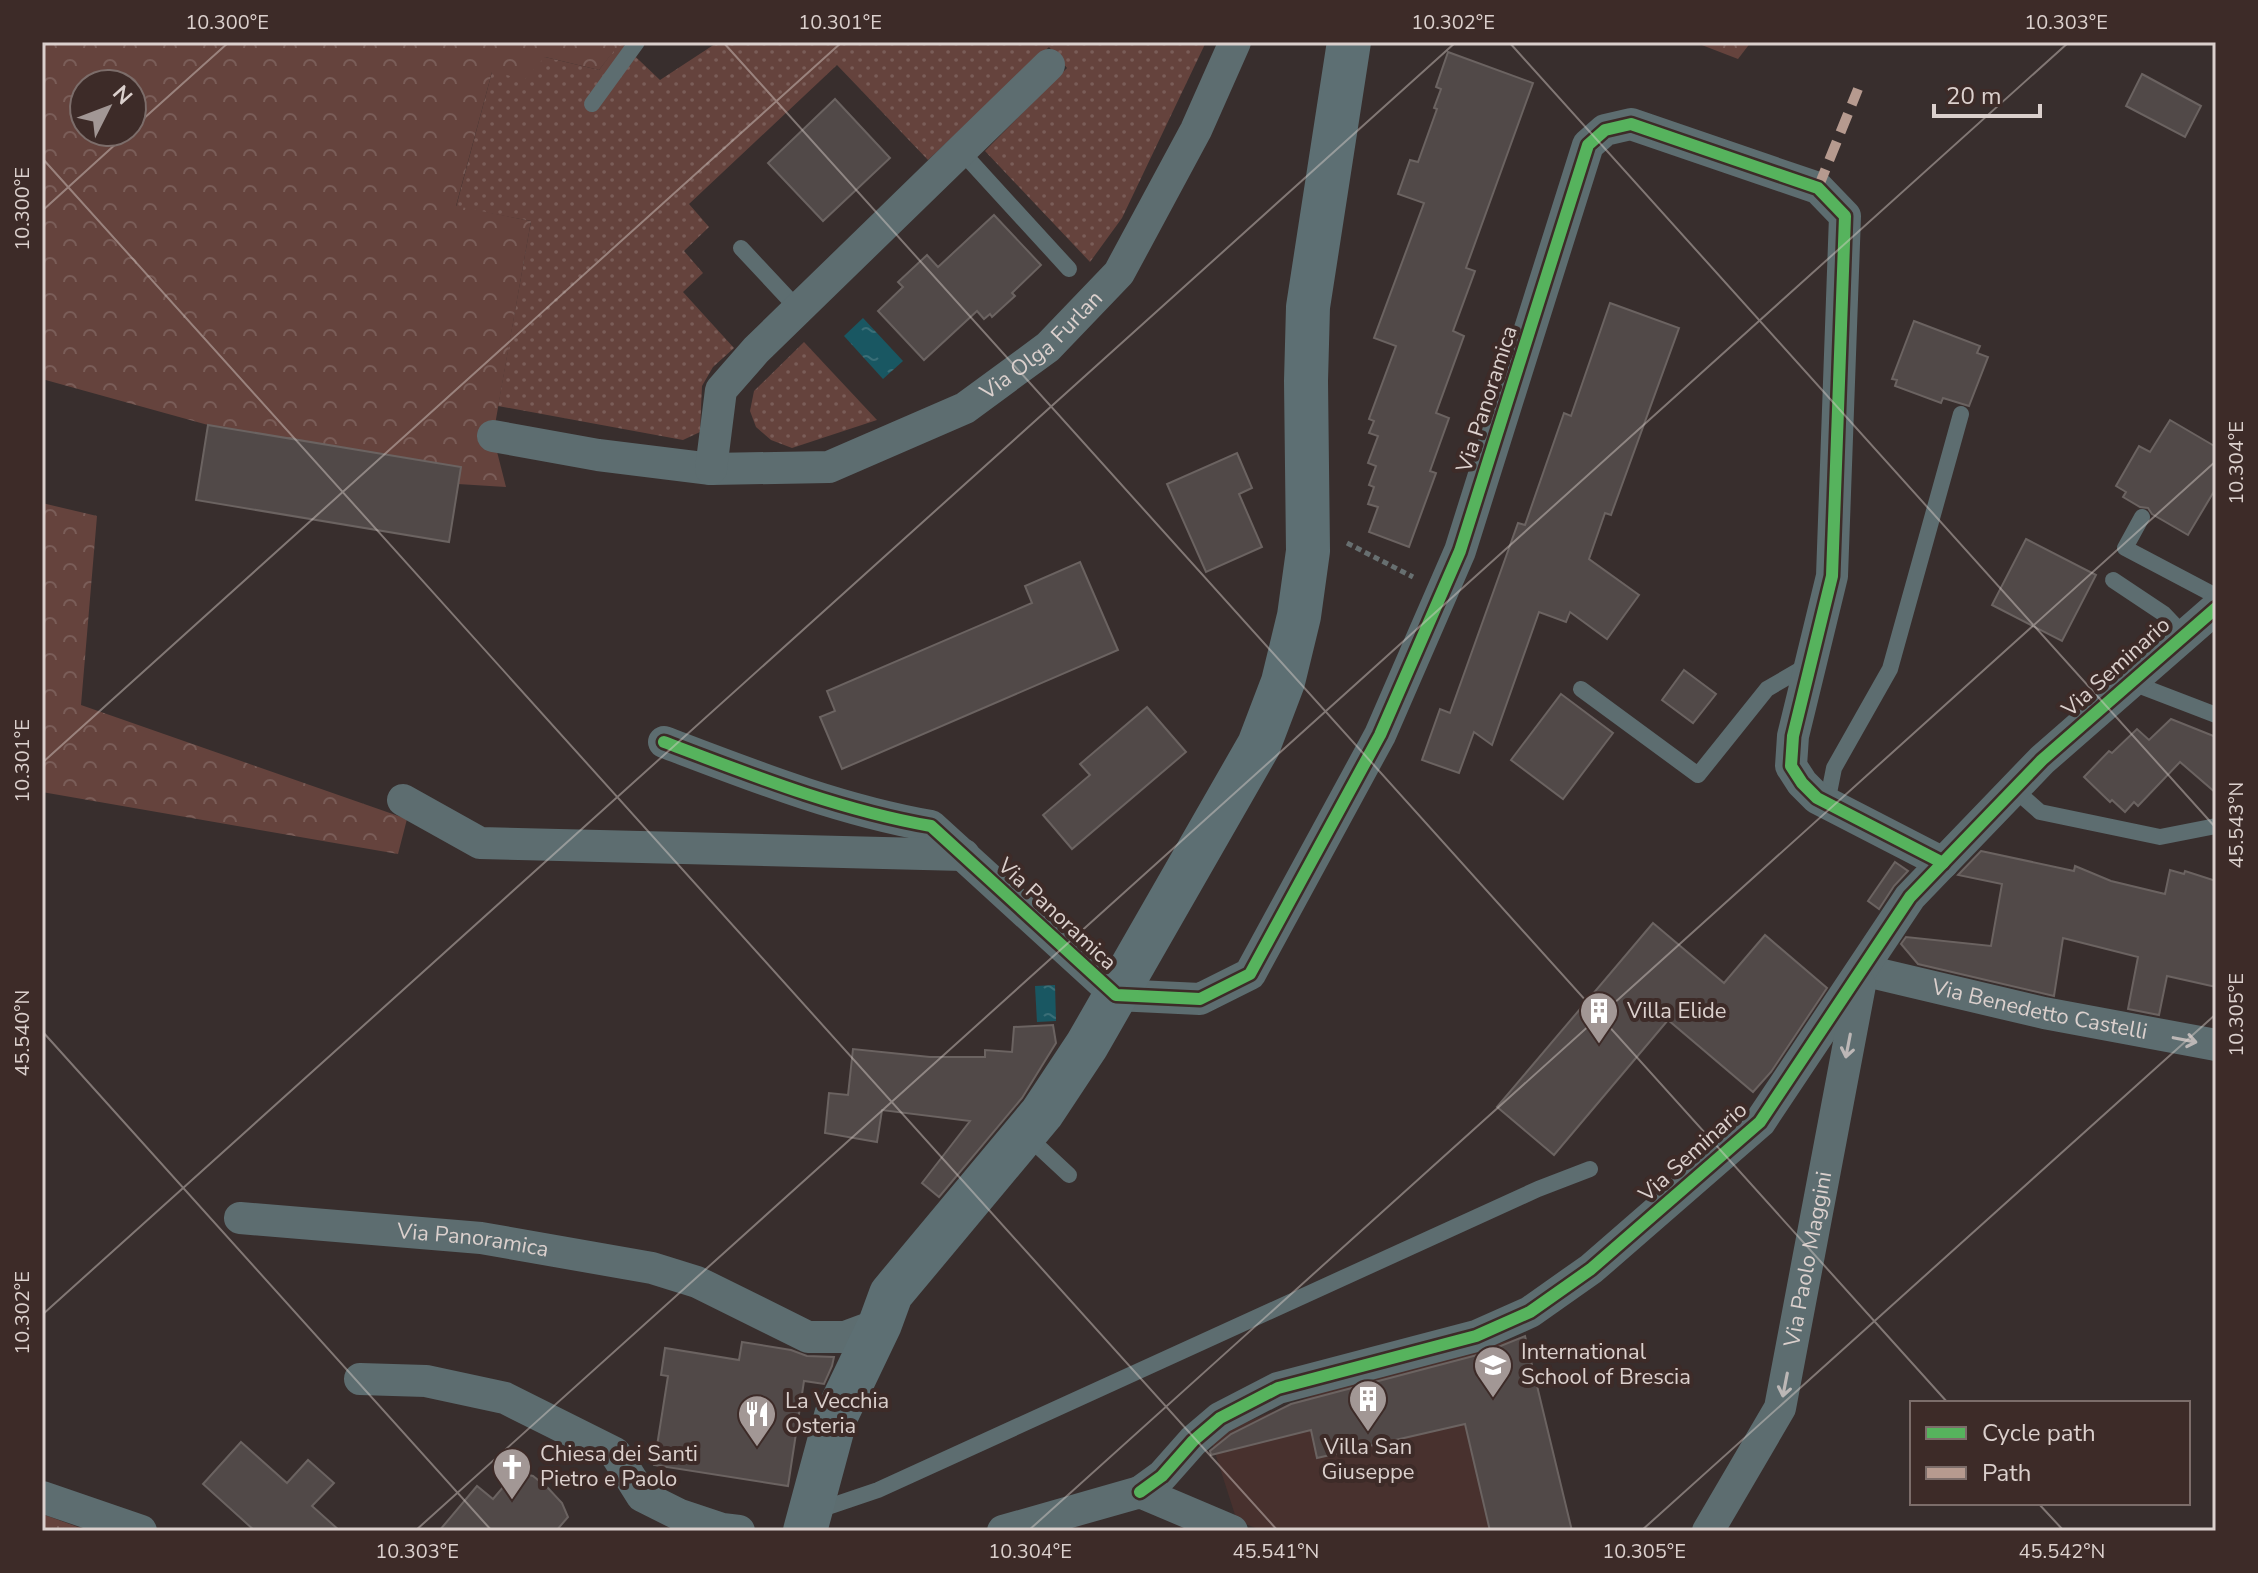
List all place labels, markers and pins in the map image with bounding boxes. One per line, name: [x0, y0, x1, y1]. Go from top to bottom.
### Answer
building icon: Villa Elide: [1578, 990, 1620, 1045]
place label: Villa Elide: [1626, 996, 1727, 1026]
place label: International School of Brescia: [1521, 1337, 1691, 1392]
school or university icon: International School of Brescia: [1472, 1344, 1514, 1399]
building icon: Villa San Giuseppe: [1347, 1378, 1389, 1433]
place label: La Vecchia Osteria: [785, 1386, 889, 1441]
restaurant icon: La Vecchia Osteria: [736, 1393, 778, 1448]
place label: Villa San Giuseppe: [1321, 1432, 1415, 1487]
place label: Chiesa dei Santi Pietro e Paolo: [540, 1439, 698, 1494]
church icon: Chiesa dei Santi Pietro e Paolo: [491, 1446, 533, 1501]

